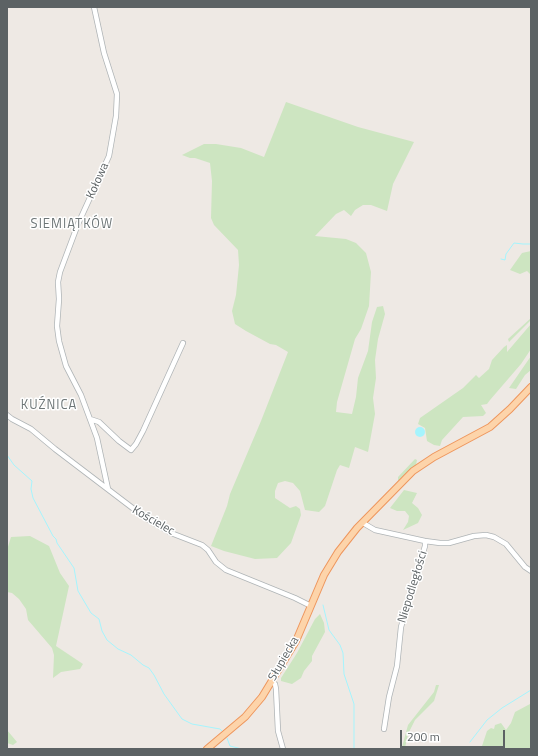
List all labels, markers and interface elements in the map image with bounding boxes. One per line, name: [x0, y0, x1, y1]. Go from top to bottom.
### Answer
street label: Kołowa: [84, 161, 112, 201]
district label: SIEMIĄTKÓW: [31, 217, 113, 233]
district label: KUŹNICA: [21, 398, 77, 414]
street label: Kościelec: [129, 503, 177, 539]
street label: Niepodległości: [395, 549, 431, 625]
street label: Słupiecka: [266, 634, 302, 684]
scale bar: [402, 722, 507, 748]
text: 200 m: [407, 727, 440, 746]

